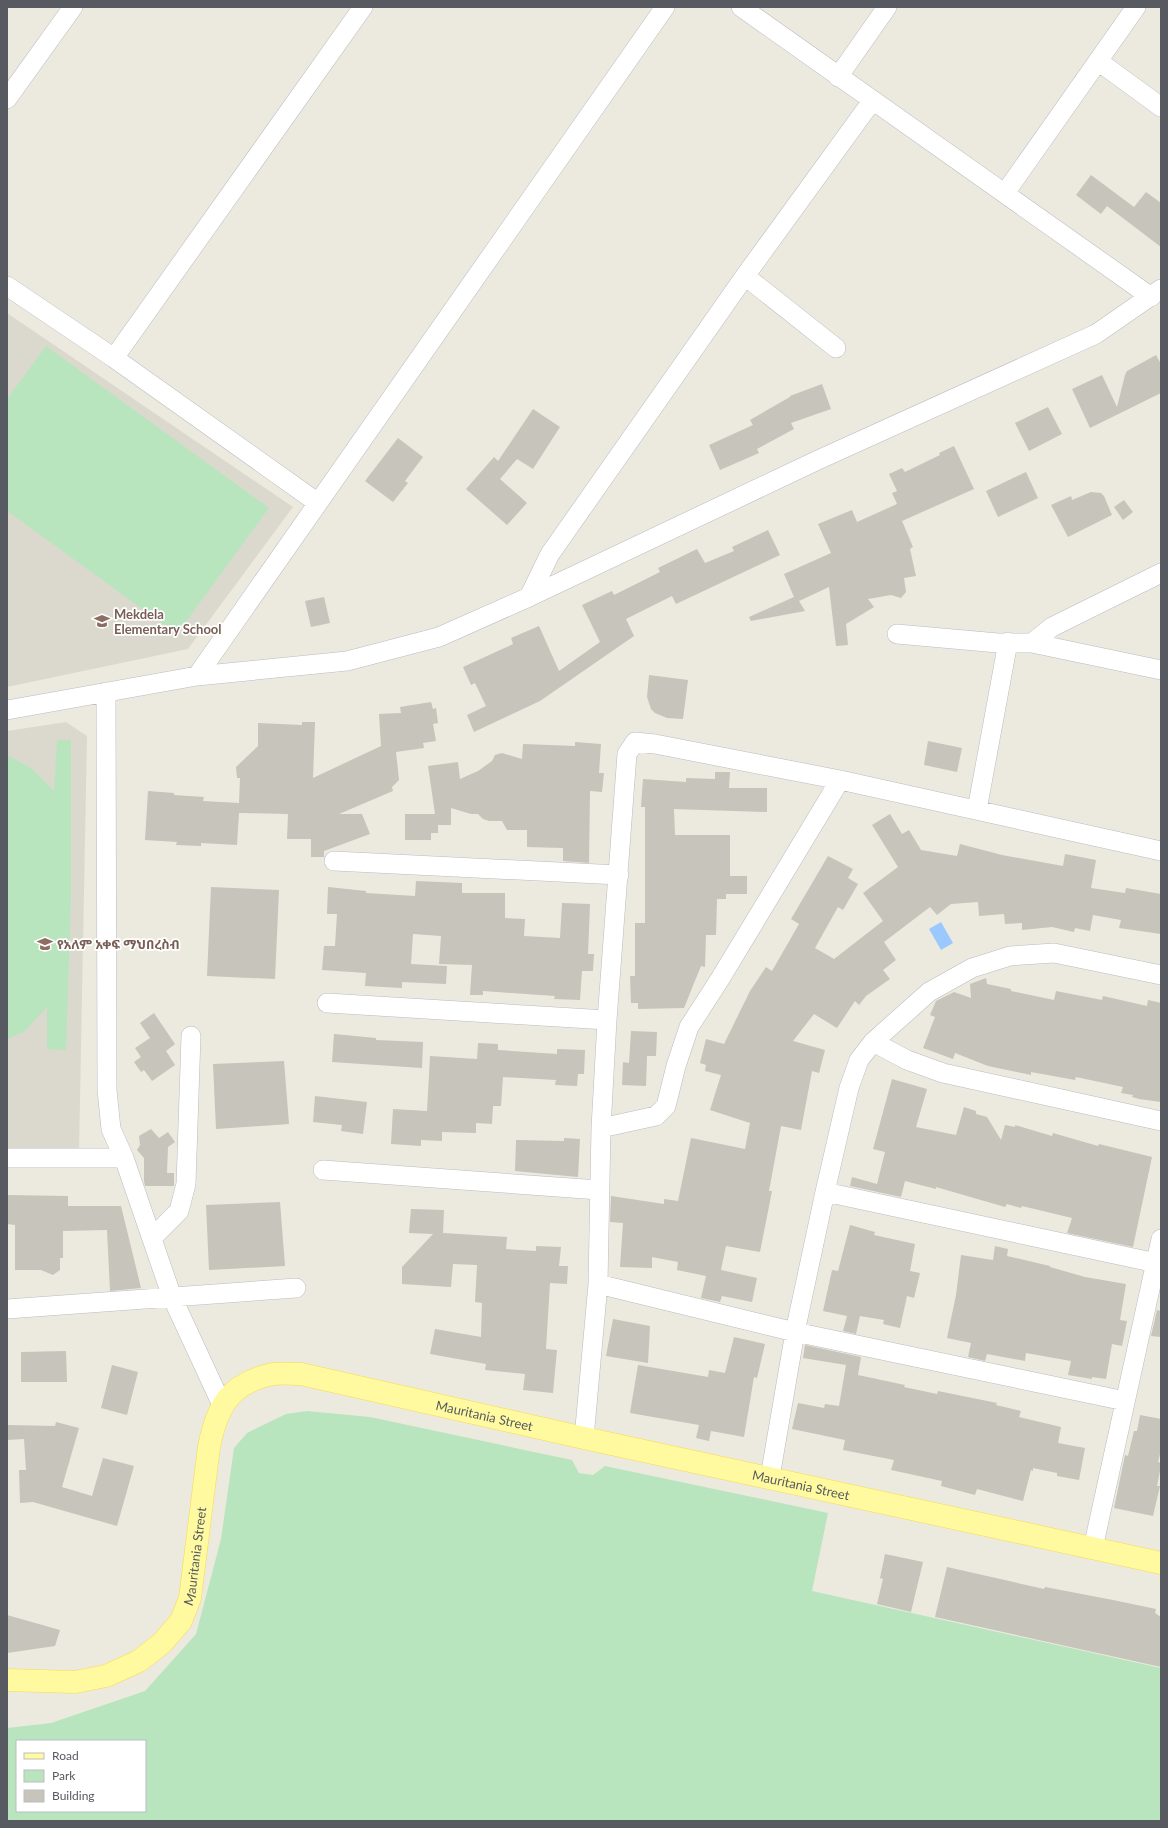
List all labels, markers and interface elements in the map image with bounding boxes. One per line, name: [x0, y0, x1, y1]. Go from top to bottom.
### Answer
place label: Mekdela Elementary School: [114, 606, 222, 637]
school or university icon: Mekdela Elementary School: [93, 612, 111, 630]
school or university icon: የአለም አቀፍ ማህበረስብ: [36, 935, 54, 953]
place label: የአለም አቀፍ ማህበረስብ: [57, 936, 180, 952]
street label: Mauritania Street: [434, 1397, 535, 1434]
street label: Mauritania Street: [751, 1467, 851, 1503]
street label: Mauritania Street: [180, 1506, 209, 1608]
legend: [16, 1740, 146, 1812]
text: Road: [52, 1748, 79, 1763]
text: Park: [52, 1768, 76, 1783]
text: Building: [52, 1788, 95, 1803]

